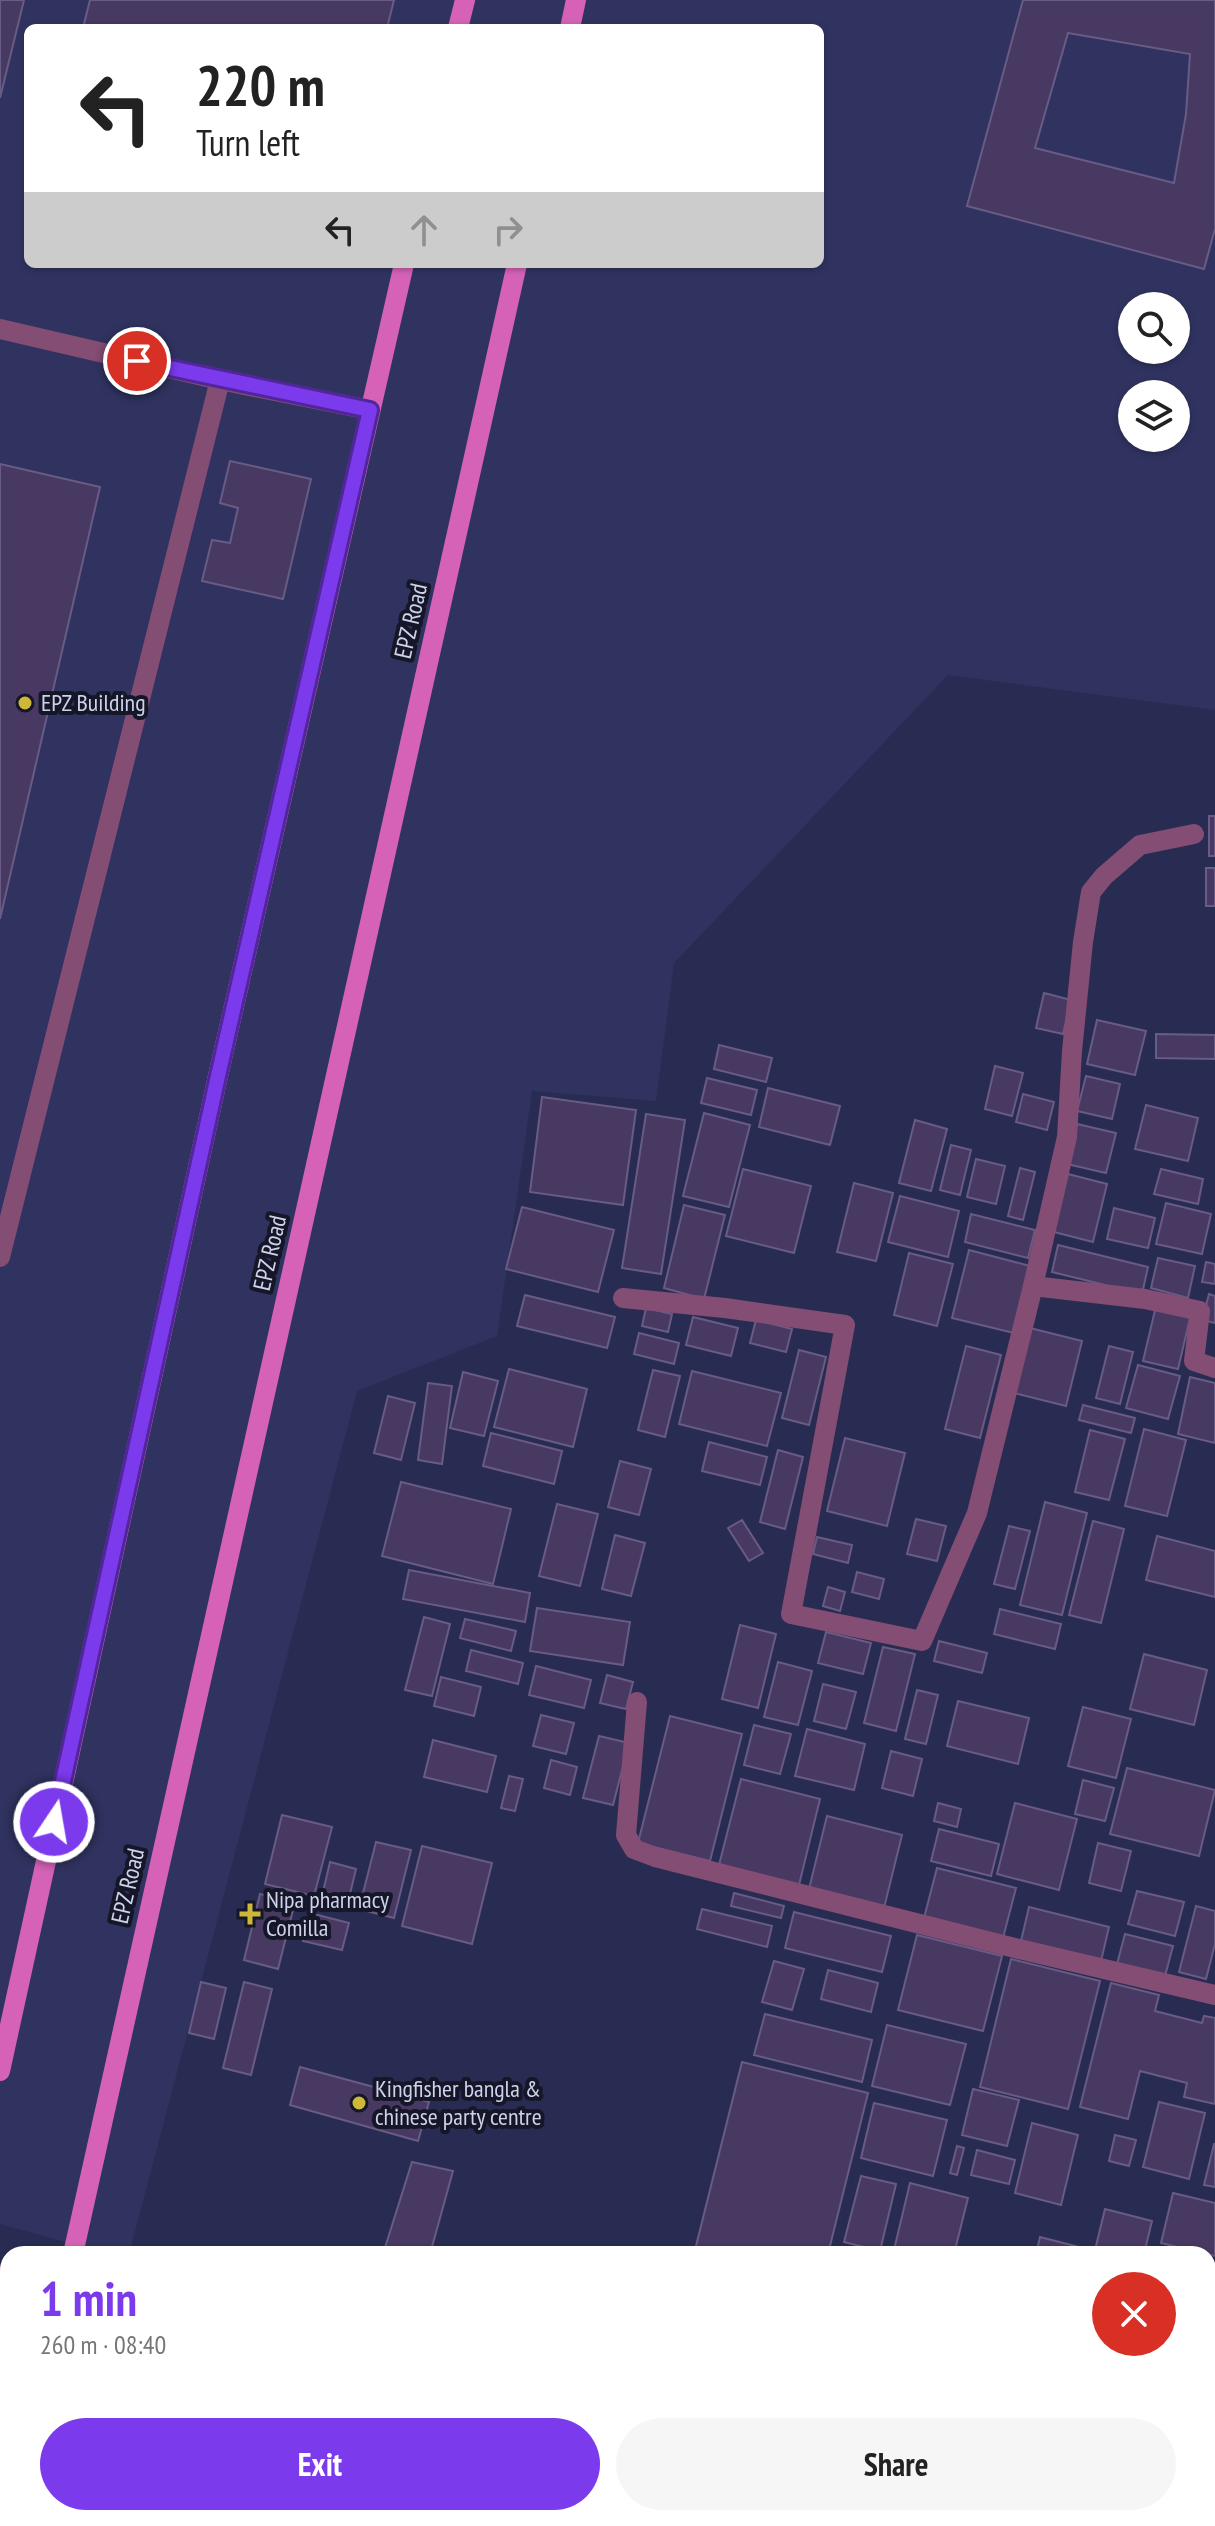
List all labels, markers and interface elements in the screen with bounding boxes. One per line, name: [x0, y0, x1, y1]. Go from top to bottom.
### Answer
text: 220 m: [196, 49, 325, 121]
icon: left: [64, 56, 168, 160]
text: Turn left: [196, 119, 300, 166]
icon: left: [318, 208, 362, 252]
icon: ahead: [402, 208, 446, 252]
icon: right: [486, 208, 530, 252]
map controls: [1118, 292, 1190, 452]
button: search: [1118, 292, 1190, 364]
pin: [103, 327, 171, 395]
icon: arrive: [115, 339, 159, 383]
button: layers: [1118, 380, 1190, 452]
street label: EPZ Road: [387, 580, 434, 662]
place label: EPZ Building: [41, 687, 146, 718]
marker: EPZ Building: [16, 694, 34, 712]
street label: EPZ Road: [246, 1212, 293, 1294]
position arrow: [12, 1780, 96, 1864]
street label: EPZ Road: [104, 1845, 151, 1927]
place label: Nipa pharmacy Comilla: [266, 1884, 389, 1943]
marker: Nipa pharmacy Comilla: [241, 1905, 259, 1923]
place label: Kingfisher bangla & chinese party centre: [375, 2073, 542, 2132]
marker: Kingfisher bangla & chinese party centre: [350, 2094, 368, 2112]
text: 1 min: [40, 2267, 137, 2329]
button: close: [1092, 2272, 1176, 2356]
text: 260 m · 08:40: [40, 2328, 166, 2361]
button: Exit: [40, 2418, 600, 2510]
button: Share: [616, 2418, 1176, 2510]

